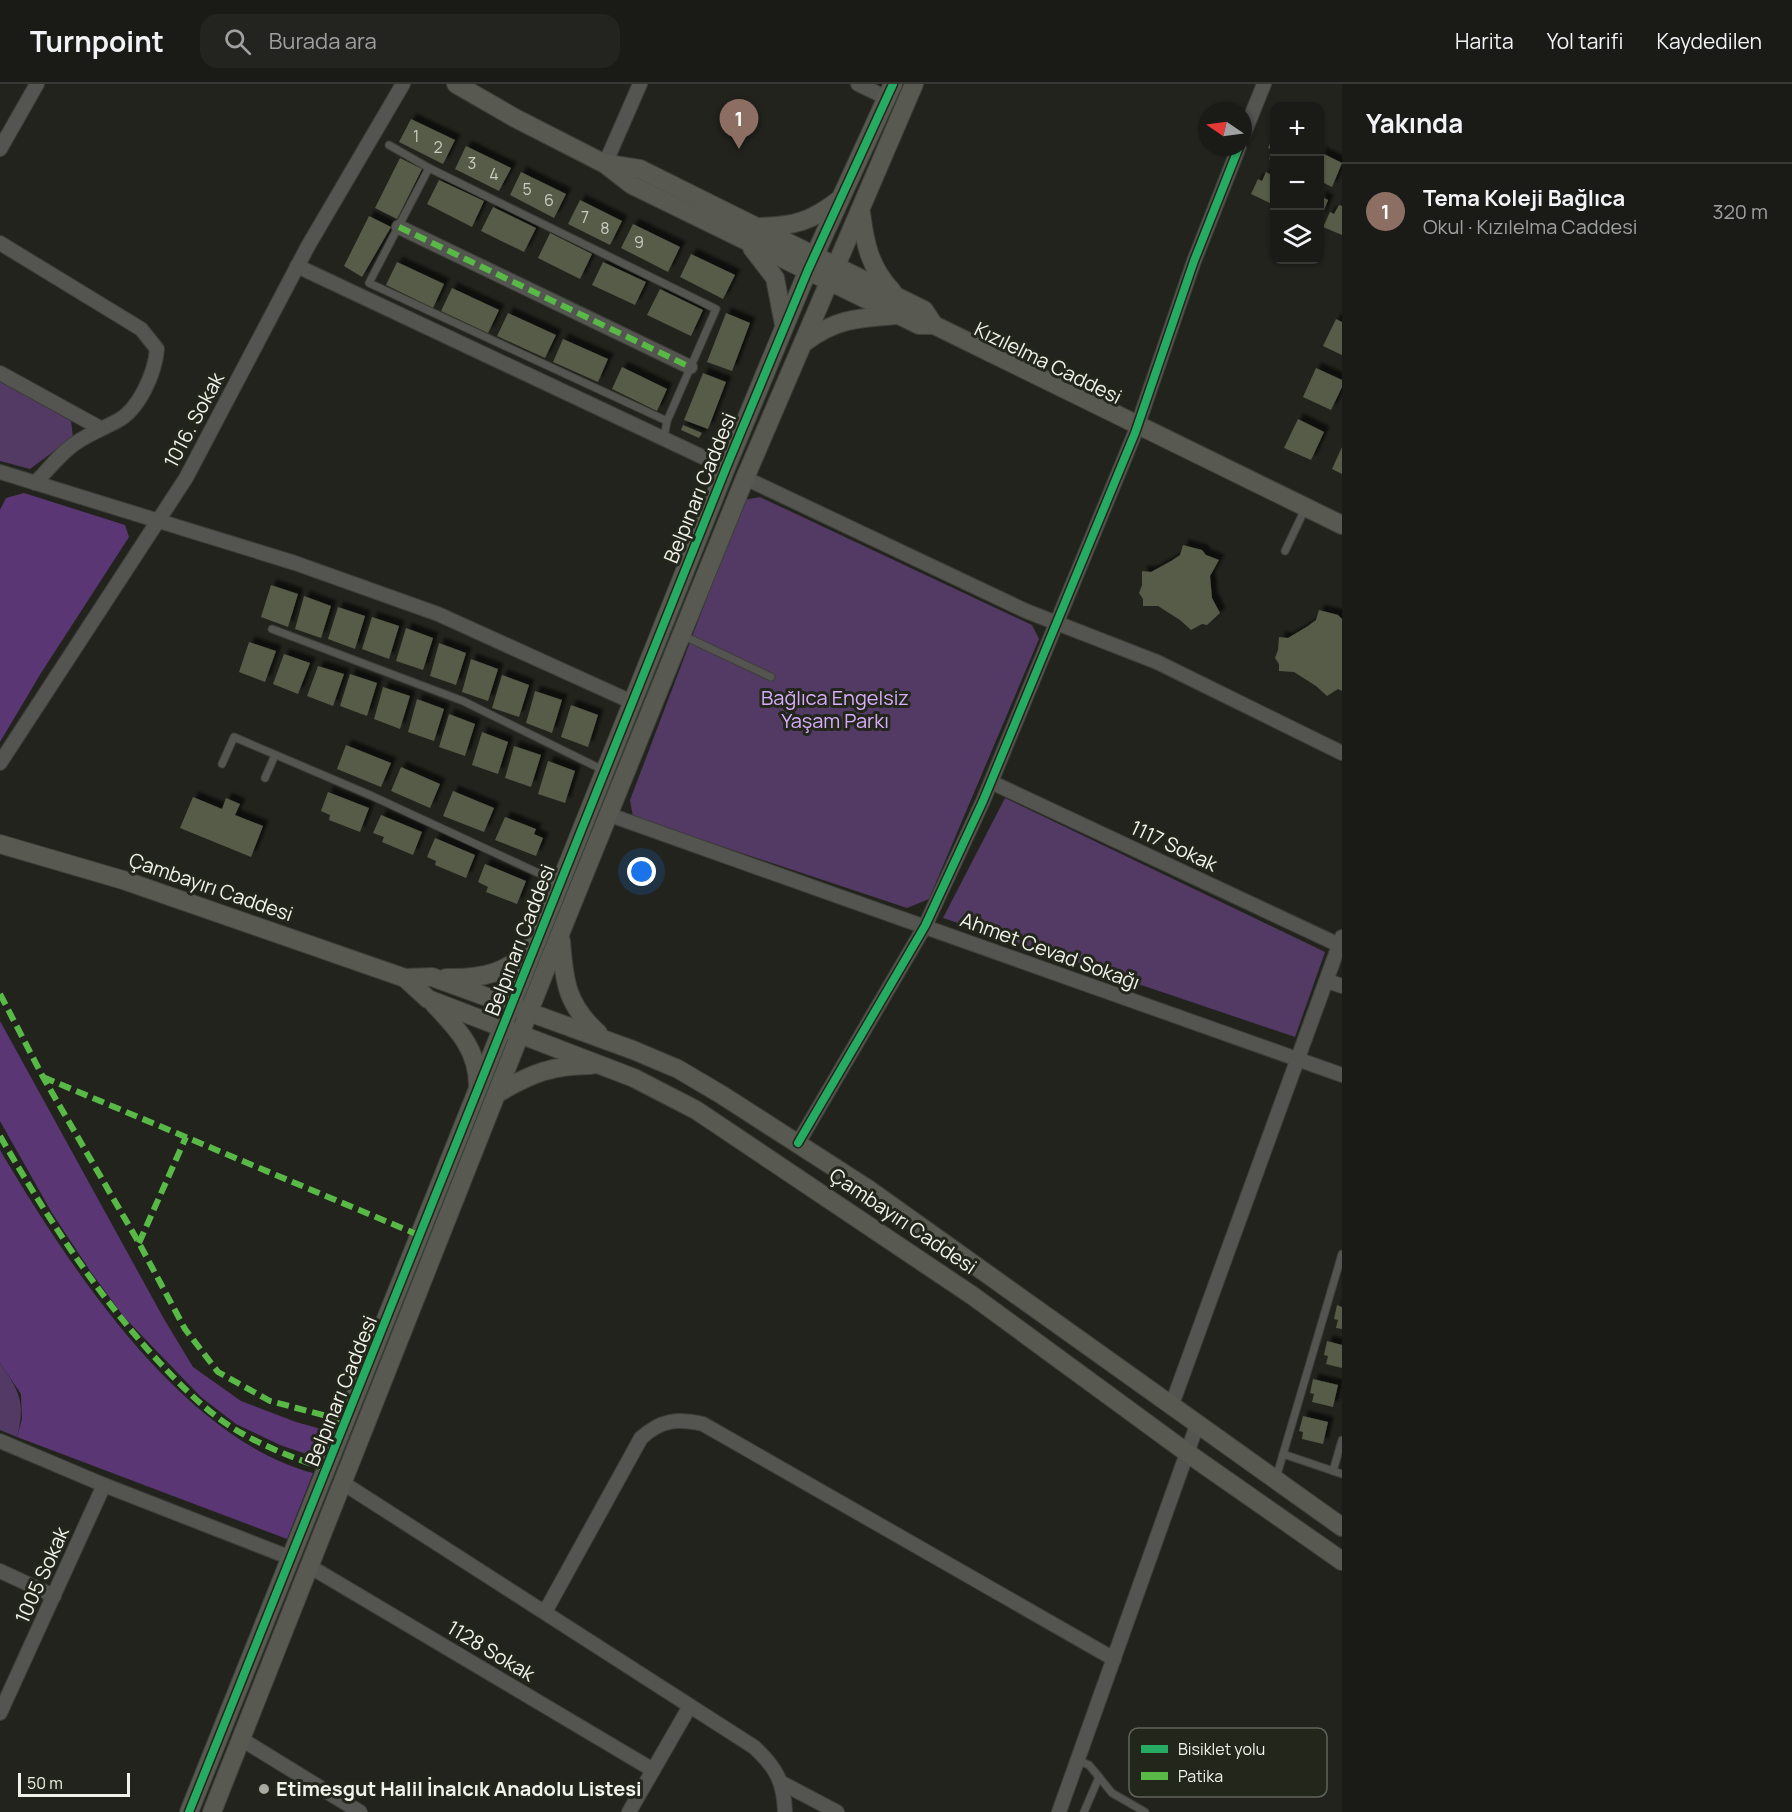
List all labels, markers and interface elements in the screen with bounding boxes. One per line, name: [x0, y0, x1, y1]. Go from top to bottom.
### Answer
search box: [200, 14, 620, 68]
text: Turnpoint: [30, 22, 164, 60]
icon: search: [221, 25, 254, 58]
text: Burada ara: [269, 26, 377, 56]
text: Harita: [1455, 27, 1514, 55]
text: Yol tarifi: [1547, 27, 1623, 55]
text: Kaydedilen: [1656, 27, 1762, 55]
pin: 1: [720, 100, 758, 149]
north arrow: [1198, 102, 1252, 156]
map controls: [1270, 102, 1324, 264]
button: +: [1270, 102, 1324, 156]
text: Yakında: [1366, 105, 1463, 141]
house number: 1: [413, 125, 419, 147]
house number: 2: [433, 136, 443, 158]
house number: 3: [468, 152, 476, 174]
button: −: [1270, 156, 1324, 210]
house number: 4: [489, 163, 499, 185]
house number: 5: [522, 178, 532, 200]
text: Tema Koleji Bağlıca: [1423, 183, 1625, 213]
house number: 6: [544, 189, 554, 211]
text: 1: [1381, 198, 1390, 225]
text: 320 m: [1712, 198, 1768, 225]
house number: 7: [581, 206, 589, 228]
button: layers: [1270, 210, 1324, 264]
text: Okul · Kızılelma Caddesi: [1423, 213, 1637, 240]
house number: 8: [600, 217, 610, 239]
house number: 9: [634, 231, 644, 253]
street label: Kızılelma Caddesi: [970, 315, 1126, 410]
street label: 1016. Sokak: [157, 366, 230, 472]
street label: Belpınarı Caddesi: [657, 409, 742, 567]
park label: Bağlıca Engelsiz Yaşam Parkı: [761, 684, 909, 734]
street label: 1117 Sokak: [1127, 814, 1223, 878]
street label: Çambayırı Caddesi: [126, 846, 297, 927]
your location: [627, 857, 656, 886]
street label: Belpınarı Caddesi: [478, 860, 561, 1019]
street label: Ahmet Cevad Sokağı: [957, 906, 1144, 996]
street label: Çambayırı Caddesi: [825, 1161, 982, 1280]
street label: Belpınarı Caddesi: [298, 1312, 383, 1470]
street label: 1005 Sokak: [8, 1521, 75, 1627]
street label: 1128 Sokak: [442, 1614, 541, 1688]
legend: [1129, 1728, 1327, 1797]
text: Bisiklet yolu: [1178, 1738, 1265, 1760]
text: Patika: [1178, 1765, 1223, 1787]
scale bar: [18, 1770, 130, 1798]
text: 50 m: [27, 1772, 63, 1794]
place label: Etimesgut Halil İnalcık Anadolu Listesi: [276, 1775, 642, 1802]
marker: Etimesgut Halil İnalcık Anadolu Listesi: [257, 1782, 271, 1796]

